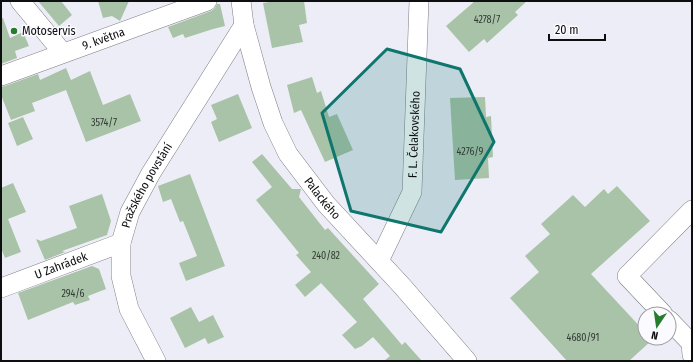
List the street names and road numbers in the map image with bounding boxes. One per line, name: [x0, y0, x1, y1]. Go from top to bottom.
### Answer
street label: 9. května: [80, 25, 127, 53]
street label: F. L. Čelakovského: [405, 91, 423, 178]
street label: Pražského povstání: [119, 140, 175, 229]
street label: Palackého: [301, 175, 343, 222]
street label: U Zahrádek: [33, 249, 90, 282]

